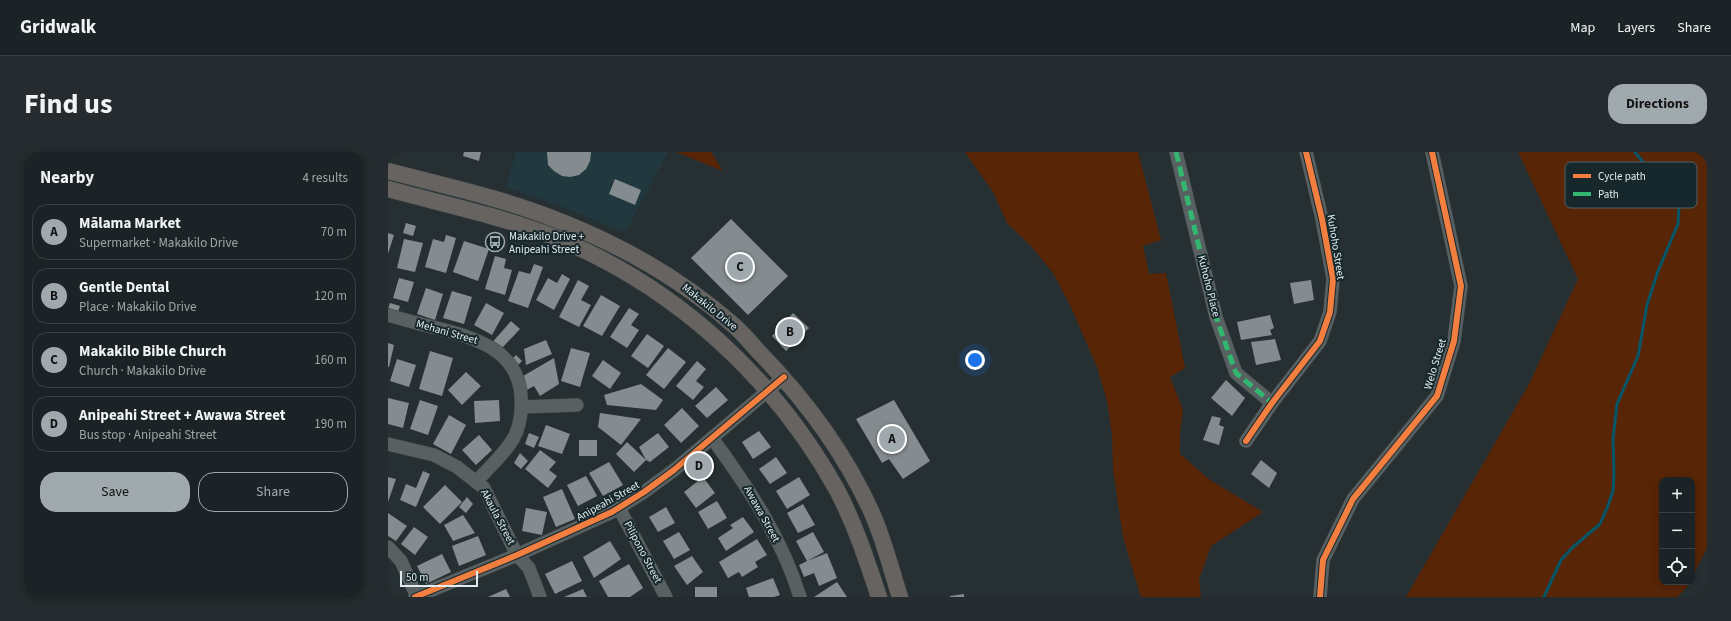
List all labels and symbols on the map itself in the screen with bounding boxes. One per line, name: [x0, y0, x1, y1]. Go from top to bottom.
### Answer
legend: [1565, 162, 1697, 208]
text: Cycle path: [1598, 169, 1646, 184]
text: Path: [1598, 187, 1619, 202]
street label: Kuhoho Street: [1323, 213, 1349, 281]
place label: Makakilo Drive + Anipeahi Street: [509, 229, 585, 257]
bus stop icon: Makakilo Drive + Anipeahi Street: [484, 231, 506, 253]
pin: C: [727, 252, 753, 282]
street label: Kuhoho Place: [1194, 254, 1224, 319]
street label: Makakilo Drive: [679, 280, 741, 334]
street label: Mehani Street: [414, 316, 480, 348]
pin: B: [777, 317, 803, 347]
street label: Welo Street: [1420, 336, 1450, 391]
your location: [965, 350, 985, 370]
pin: A: [879, 424, 905, 454]
pin: D: [686, 451, 712, 481]
street label: Anipeahi Street: [574, 477, 643, 525]
street label: Awawa Street: [740, 483, 784, 545]
street label: Akaula Street: [477, 487, 519, 548]
street label: Pilipono Street: [620, 518, 666, 586]
scale bar: [400, 569, 478, 588]

